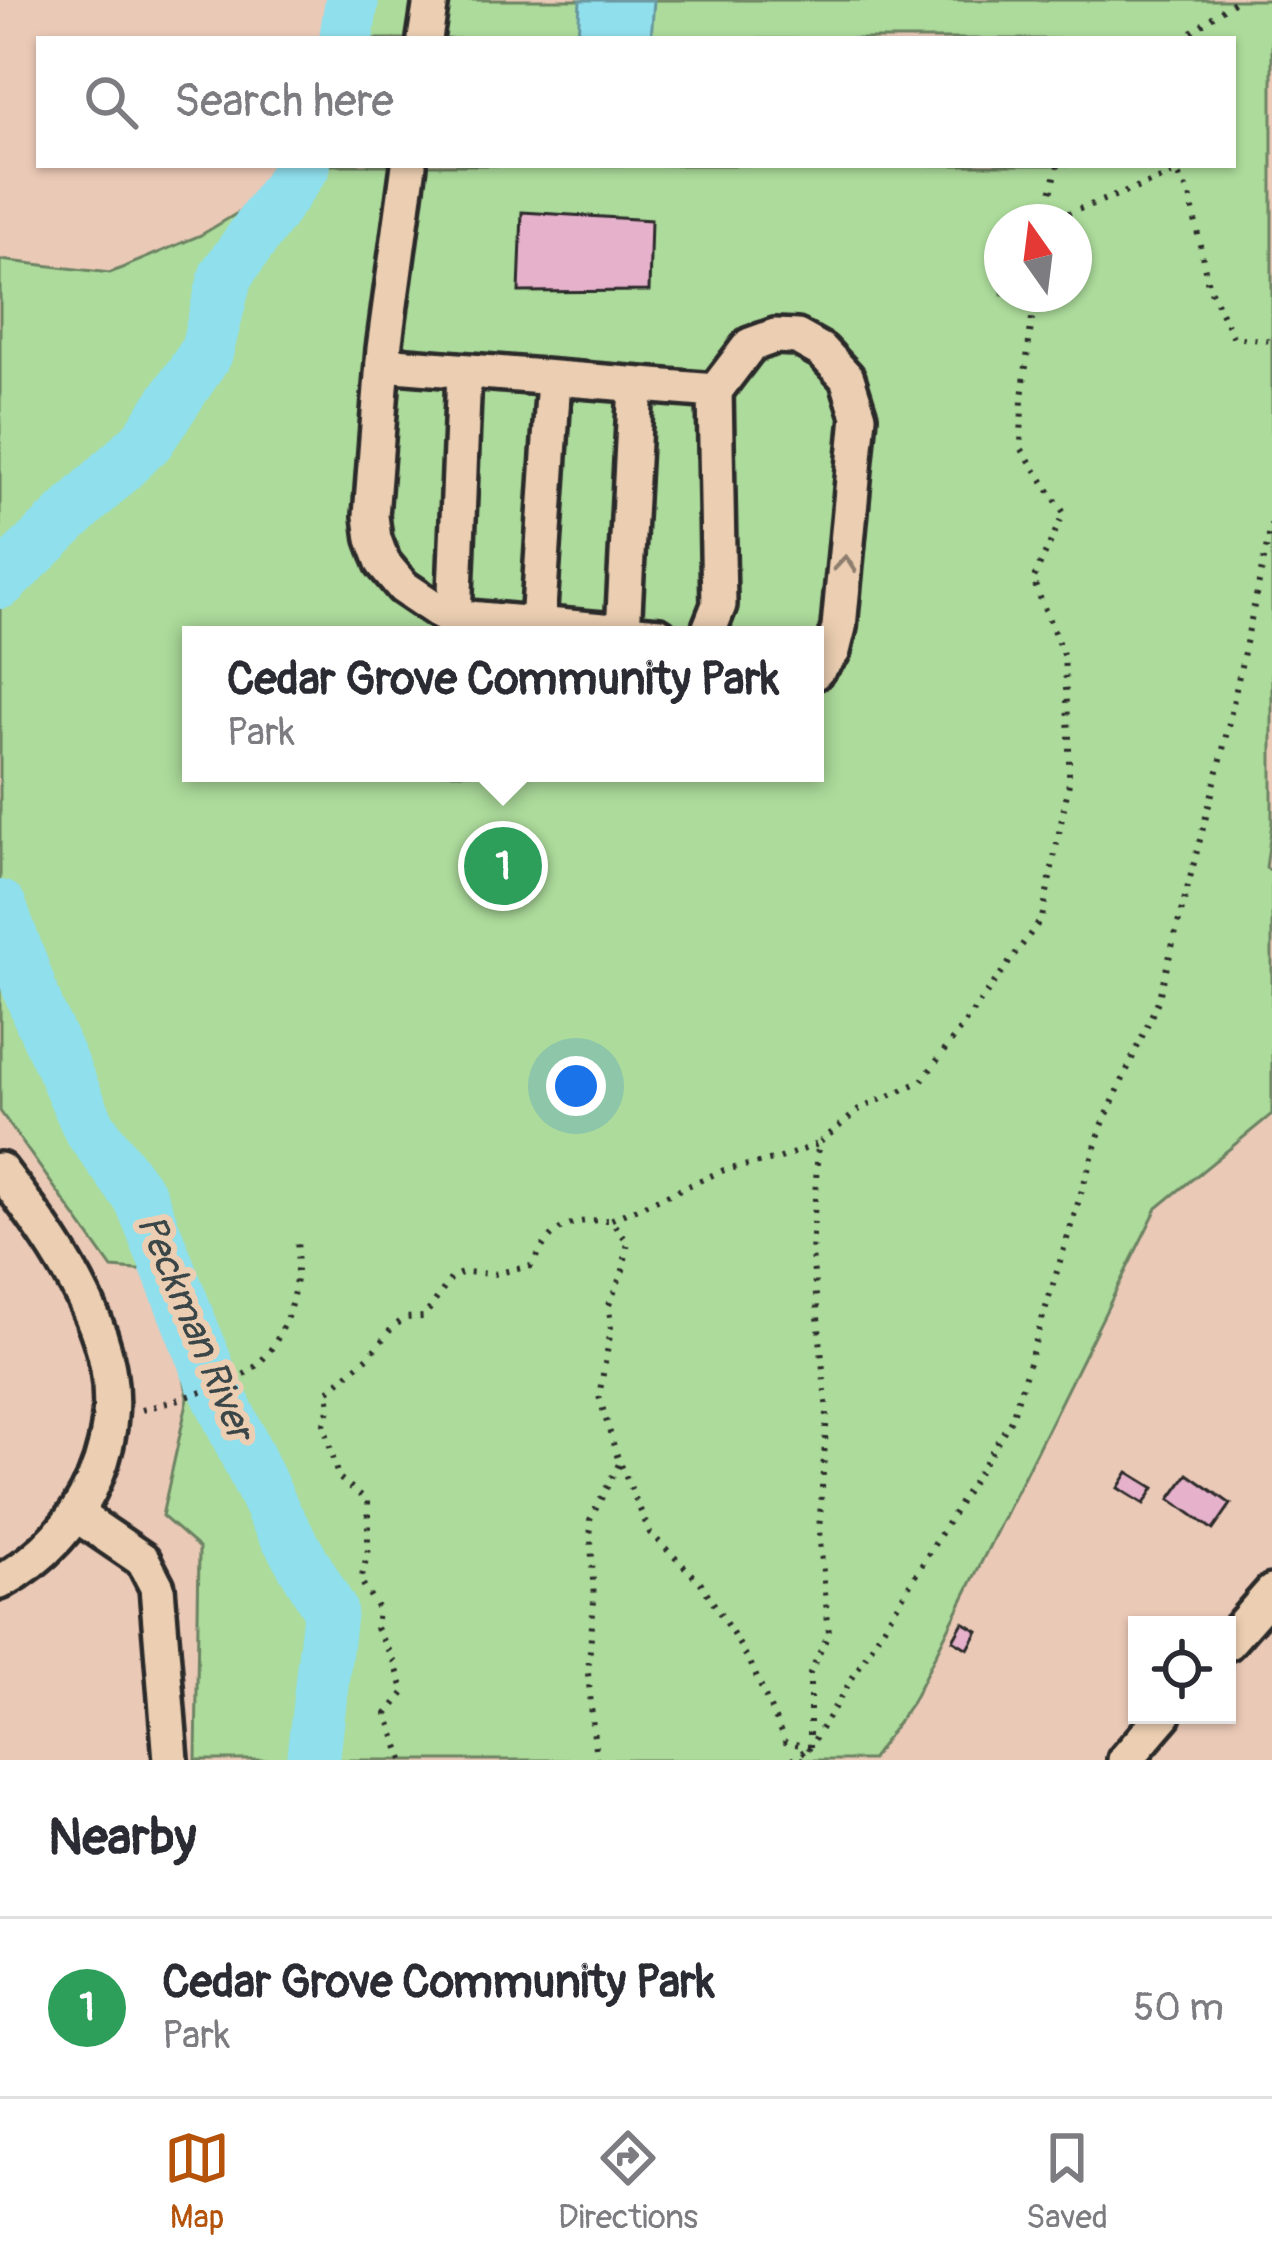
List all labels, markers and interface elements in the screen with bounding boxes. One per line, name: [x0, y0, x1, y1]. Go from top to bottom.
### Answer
search box: [36, 36, 1236, 168]
icon: search: [78, 69, 144, 135]
text: Search here: [174, 74, 394, 130]
north arrow: [984, 204, 1092, 312]
one-way arrow: [832, 554, 857, 573]
popup: [182, 626, 824, 782]
text: Cedar Grove Community Park: [227, 652, 779, 708]
text: Park: [227, 708, 295, 757]
pin: 1: [464, 821, 542, 911]
your location: [546, 1056, 606, 1116]
water label: Peckman River: [125, 1207, 266, 1452]
map controls: [1128, 1616, 1236, 1724]
button: locate: [1128, 1616, 1236, 1724]
text: Nearby: [48, 1806, 196, 1870]
text: Cedar Grove Community Park: [162, 1955, 715, 2011]
text: 1: [79, 1983, 95, 2032]
text: 50 m: [1133, 1983, 1224, 2032]
text: Park: [162, 2011, 230, 2060]
tab: Map: [164, 2125, 230, 2238]
tab: Directions: [558, 2125, 698, 2238]
tab: Saved: [1026, 2125, 1108, 2238]

